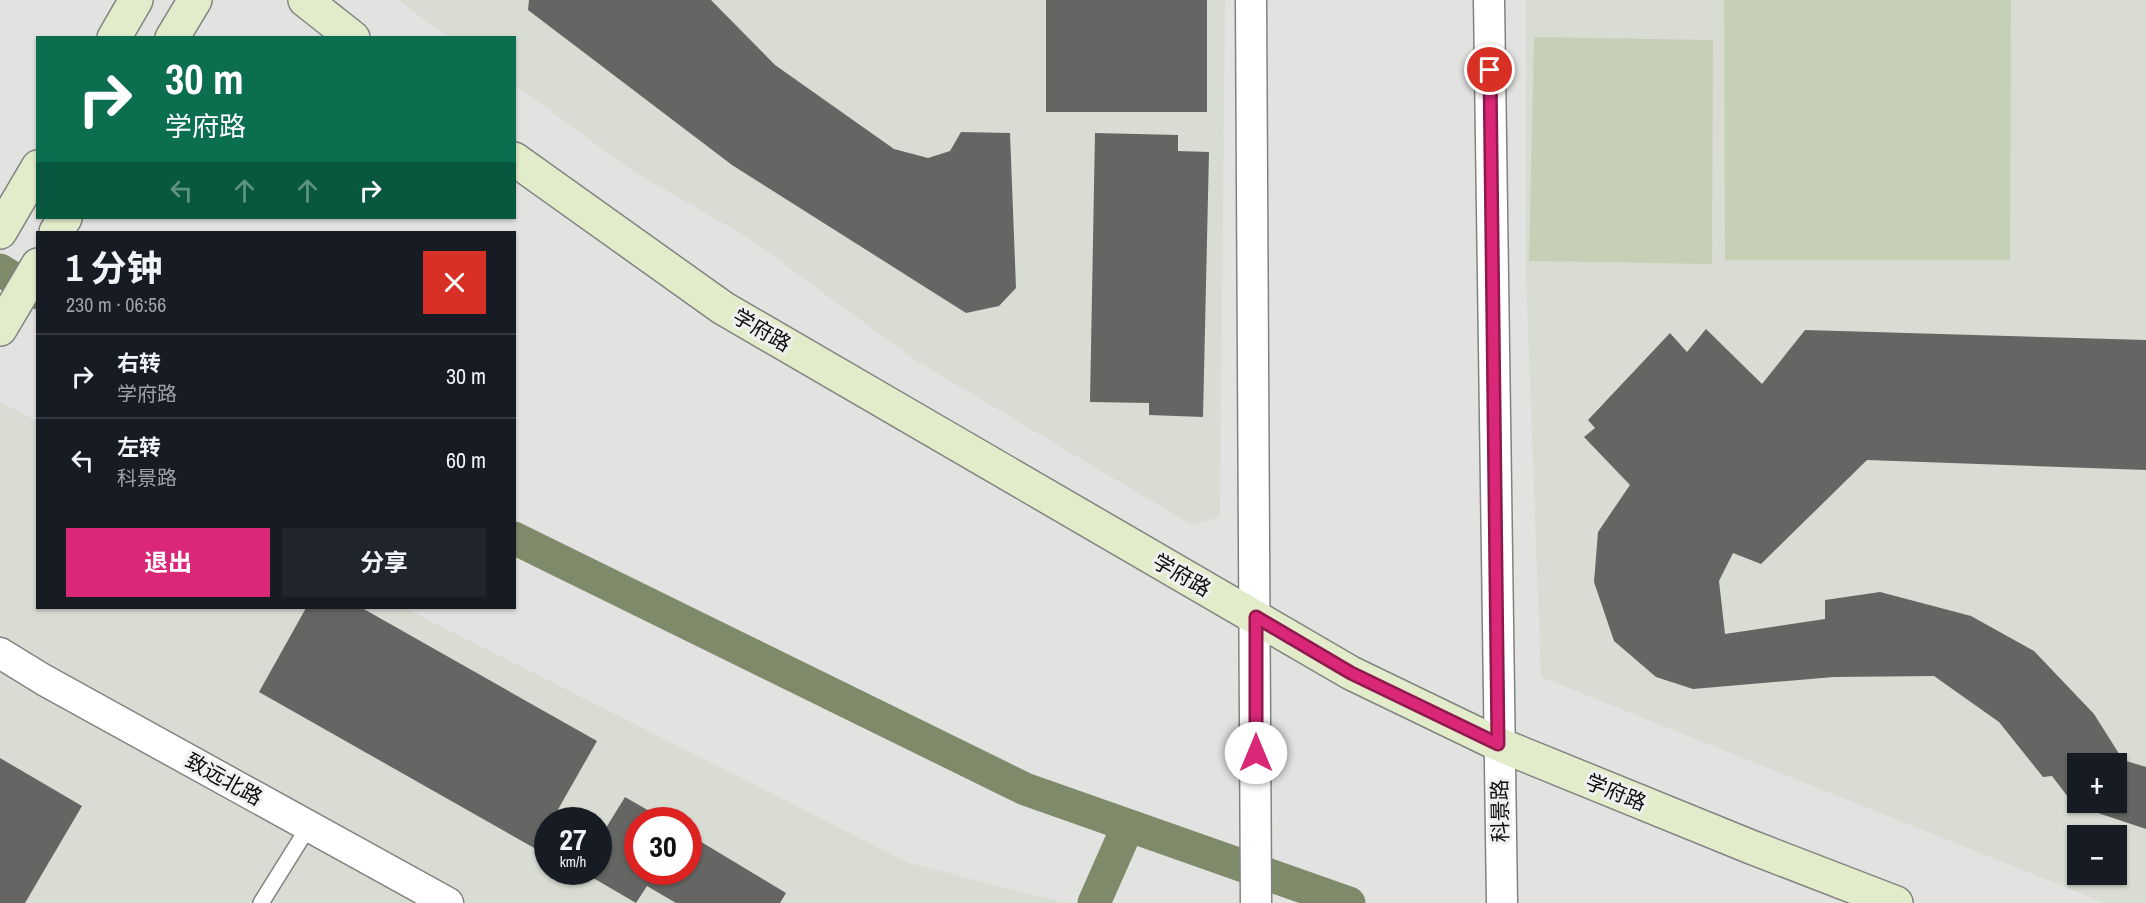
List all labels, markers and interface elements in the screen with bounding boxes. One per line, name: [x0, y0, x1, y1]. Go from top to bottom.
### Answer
pin: [1464, 44, 1515, 95]
text: 30 m: [165, 51, 244, 107]
icon: arrive: [1473, 53, 1506, 86]
icon: right: [66, 60, 144, 138]
text: 学府路: [165, 108, 246, 144]
icon: left: [165, 174, 198, 207]
icon: ahead: [228, 174, 261, 207]
icon: ahead: [291, 174, 324, 207]
icon: right: [354, 174, 387, 207]
text: 1 分钟: [66, 244, 163, 292]
button: close: [423, 251, 486, 314]
text: 230 m · 06:56: [66, 291, 166, 318]
street label: 学府路: [727, 302, 797, 358]
text: 右转: [117, 348, 161, 378]
icon: right: [66, 360, 99, 393]
text: 30 m: [446, 361, 486, 391]
text: 学府路: [117, 380, 177, 407]
text: 左转: [117, 432, 161, 462]
icon: left: [66, 444, 99, 477]
text: 60 m: [446, 445, 486, 475]
text: 科景路: [117, 464, 177, 491]
button: 退出: [66, 528, 270, 597]
button: 分享: [282, 528, 486, 597]
street label: 学府路: [1147, 547, 1217, 603]
position arrow: [1224, 721, 1288, 785]
street label: 致远北路: [180, 746, 268, 812]
map controls: [2067, 753, 2127, 885]
button: +: [2067, 753, 2127, 813]
street label: 学府路: [1581, 767, 1651, 817]
street label: 科景路: [1485, 779, 1515, 843]
speed limit sign: 30: [624, 807, 702, 885]
text: 27: [559, 819, 587, 859]
button: −: [2067, 825, 2127, 885]
text: km/h: [560, 851, 586, 872]

